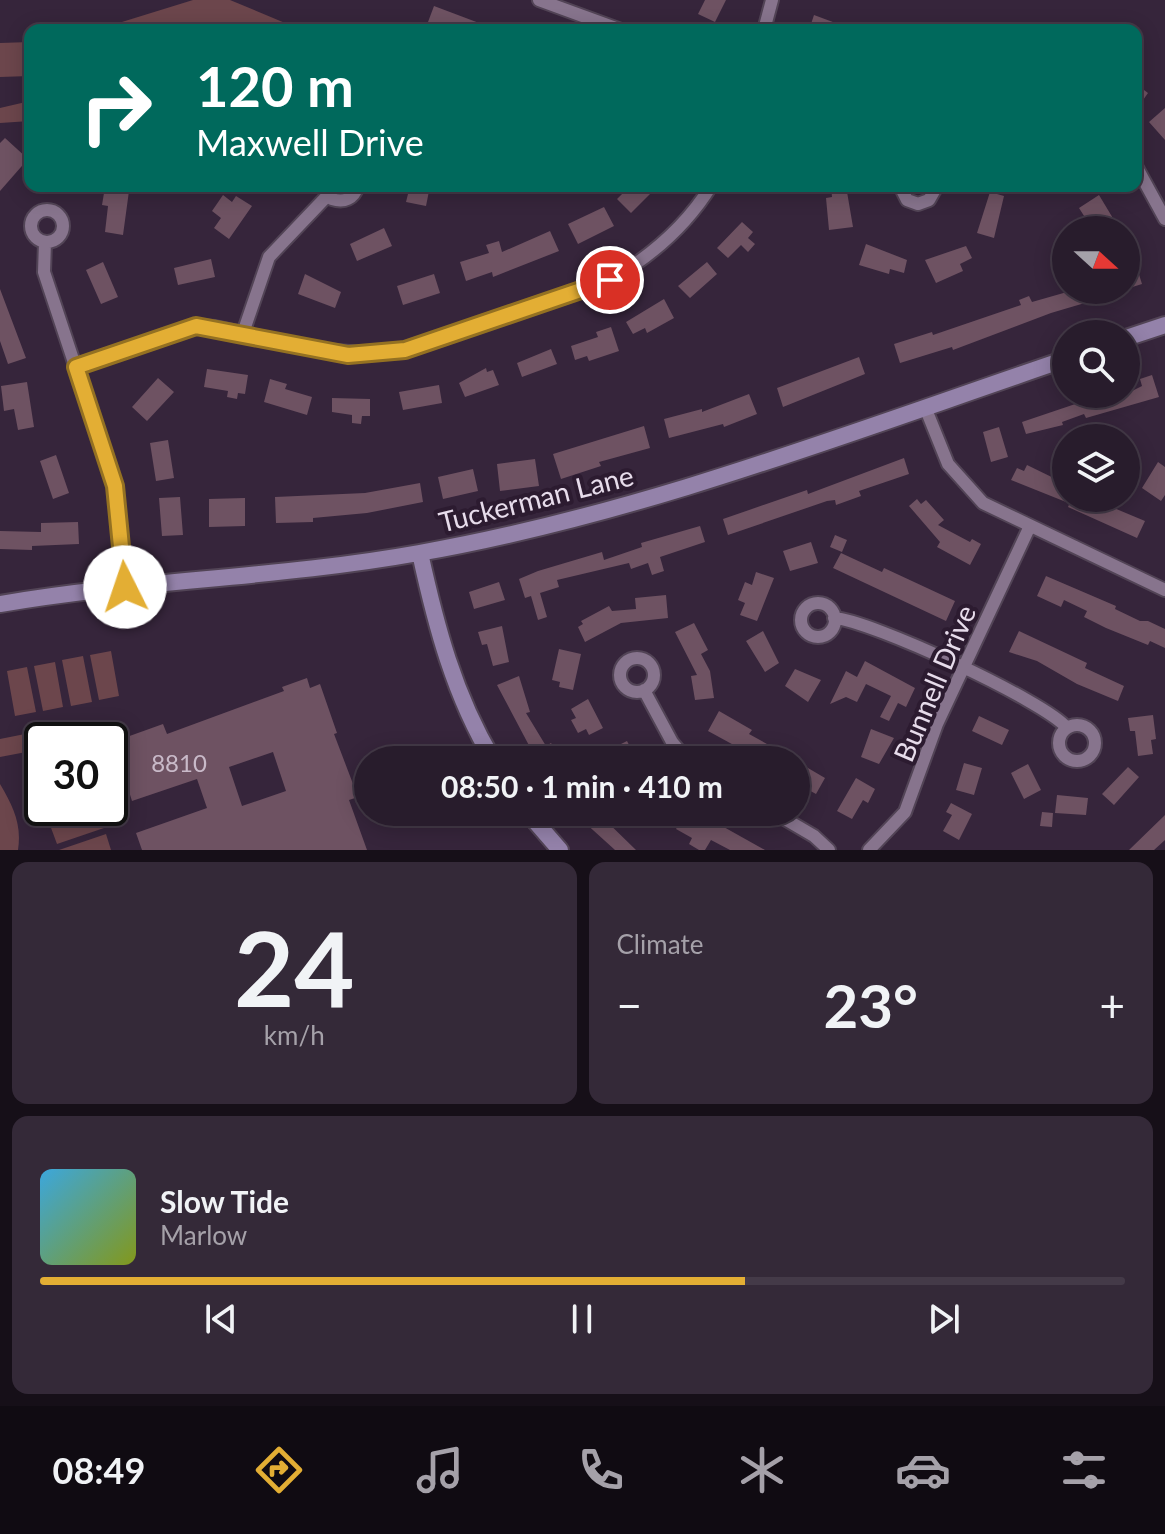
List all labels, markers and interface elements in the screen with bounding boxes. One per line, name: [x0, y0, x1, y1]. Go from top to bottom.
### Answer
text: 120 m: [196, 52, 354, 119]
icon: right: [64, 56, 168, 160]
text: Maxwell Drive: [196, 120, 424, 164]
north arrow: [1052, 216, 1140, 304]
map controls: [1052, 216, 1140, 512]
pin: [576, 246, 644, 314]
icon: arrive: [588, 258, 632, 302]
button: search: [1052, 320, 1140, 408]
button: layers: [1052, 424, 1140, 512]
street label: Tuckerman Lane: [435, 457, 637, 539]
position arrow: [83, 545, 167, 629]
street label: Bunnell Drive: [886, 600, 982, 766]
speed limit sign: 30: [24, 722, 128, 826]
house number: 8810: [151, 748, 207, 777]
text: 08:50 · 1 min · 410 m: [441, 768, 723, 804]
text: 24: [234, 904, 355, 1029]
text: Climate: [617, 928, 703, 960]
text: 23°: [823, 969, 918, 1041]
text: −: [617, 979, 642, 1031]
text: +: [1099, 979, 1125, 1031]
text: km/h: [264, 1019, 325, 1051]
text: Slow Tide: [160, 1183, 289, 1219]
text: Marlow: [160, 1219, 247, 1251]
icon: previous: [199, 1297, 243, 1341]
icon: pause: [560, 1297, 604, 1341]
icon: next: [922, 1297, 966, 1341]
icon: directions: [251, 1442, 307, 1498]
icon: music: [412, 1442, 468, 1498]
icon: phone: [573, 1442, 629, 1498]
icon: climate: [734, 1442, 790, 1498]
icon: car: [895, 1442, 951, 1498]
icon: filters: [1056, 1442, 1112, 1498]
text: 08:49: [53, 1448, 145, 1492]

